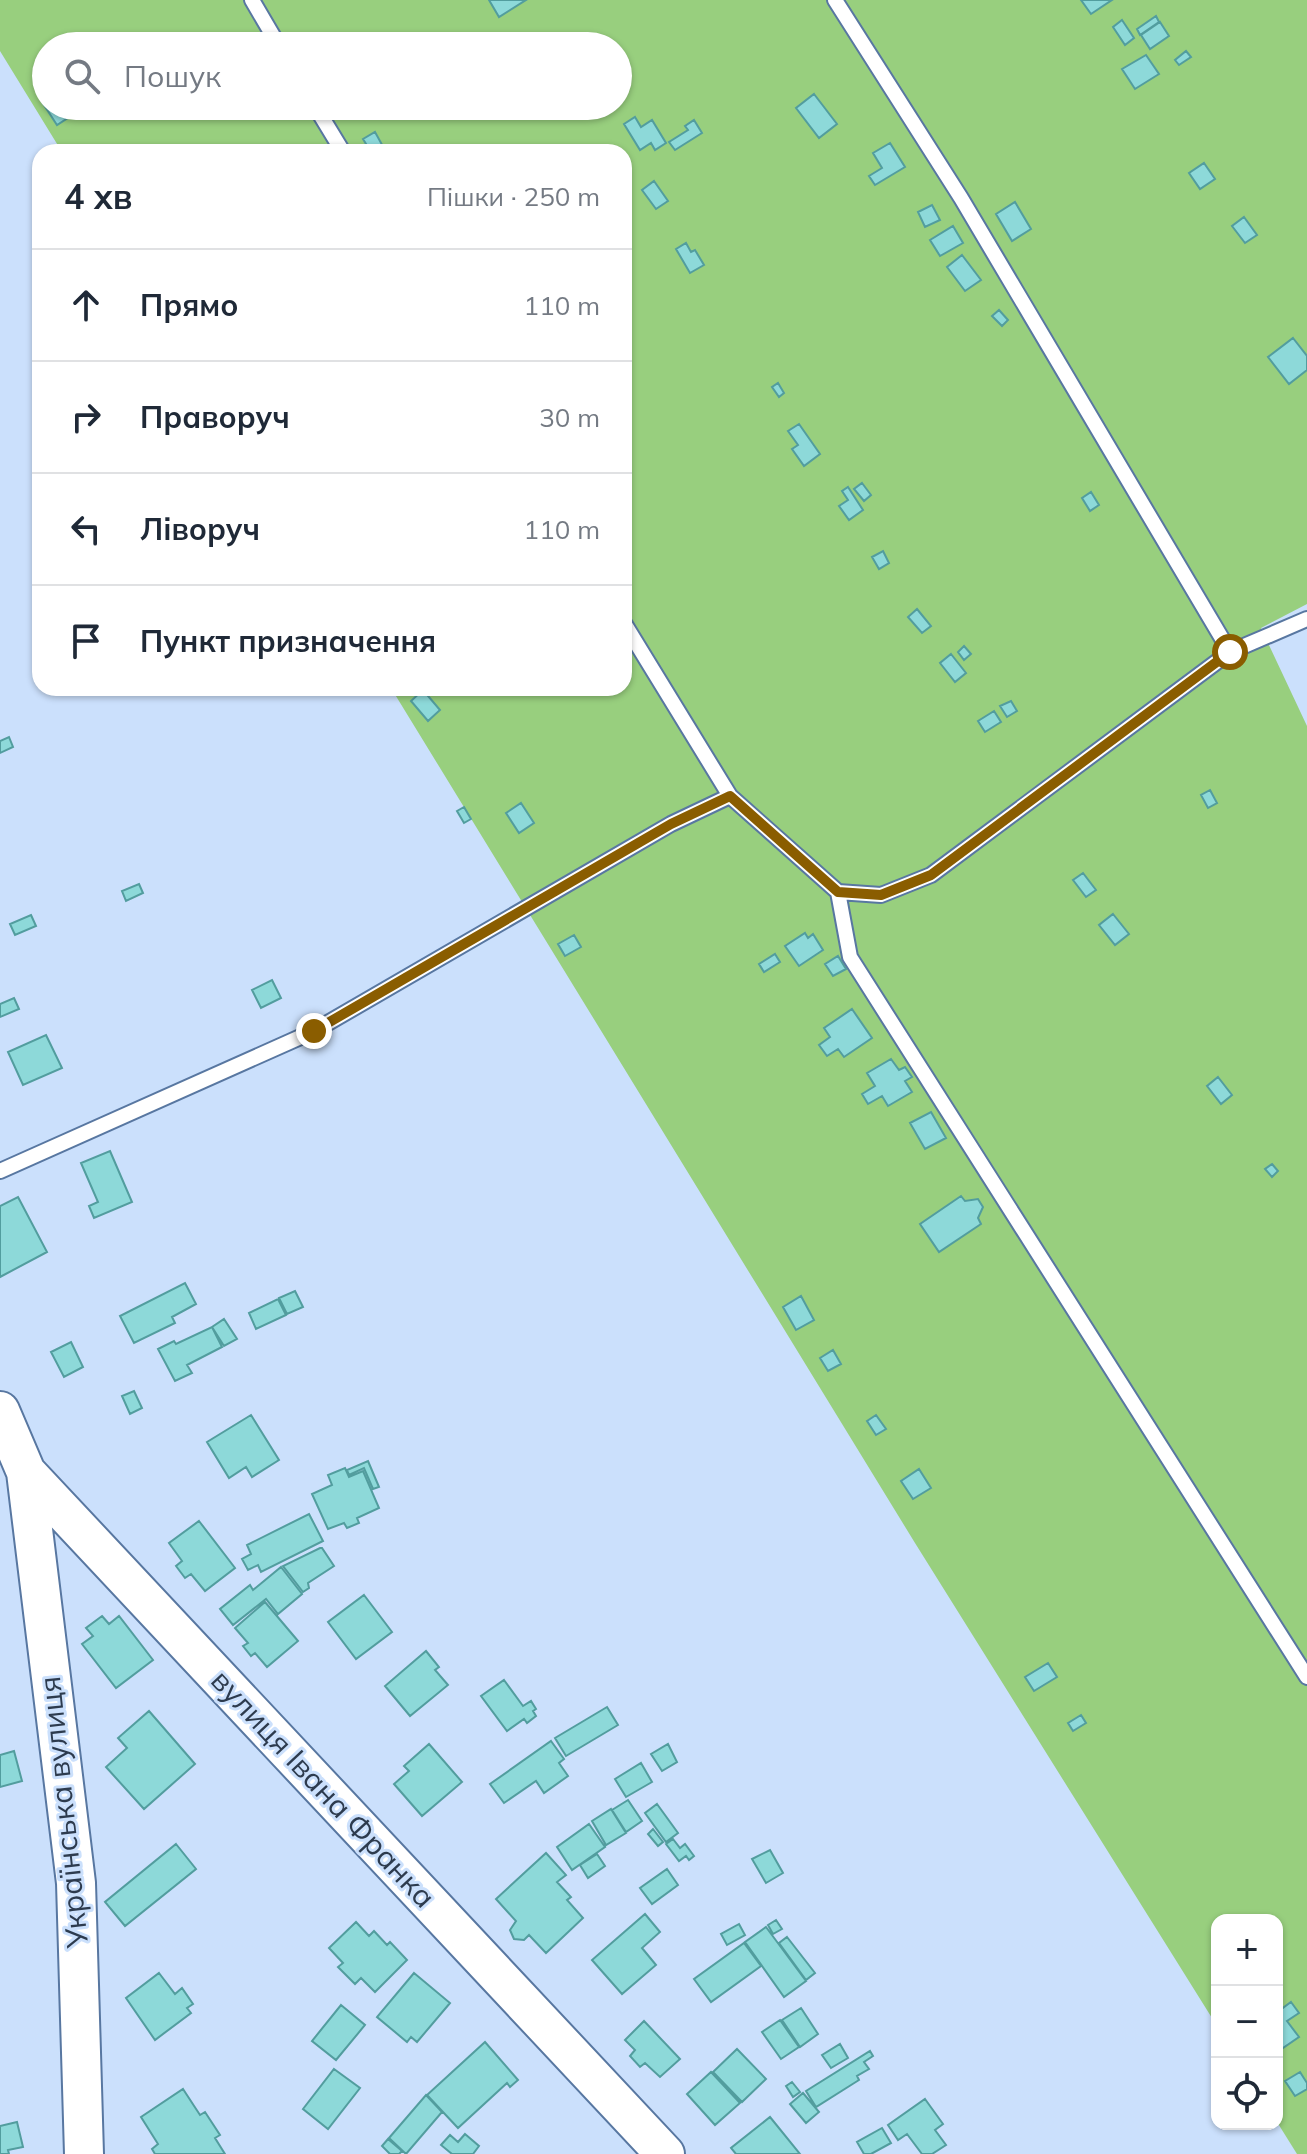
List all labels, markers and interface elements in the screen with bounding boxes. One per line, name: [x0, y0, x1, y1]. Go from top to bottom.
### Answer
search box: [32, 32, 632, 120]
icon: search: [60, 54, 104, 98]
text: Пошук: [124, 57, 221, 95]
text: 4 хв: [64, 175, 133, 218]
text: Пішки · 250 m: [427, 180, 600, 213]
icon: ahead: [64, 283, 108, 327]
text: Прямо: [140, 286, 238, 324]
text: 110 m: [524, 289, 600, 322]
icon: right: [64, 395, 108, 439]
text: Праворуч: [140, 398, 290, 436]
text: 30 m: [539, 401, 600, 434]
icon: left: [64, 507, 108, 551]
text: Ліворуч: [140, 510, 260, 548]
text: 110 m: [524, 513, 600, 546]
icon: arrive: [64, 619, 108, 663]
text: Пункт призначення: [140, 622, 436, 660]
route start: [1212, 634, 1248, 670]
route end: [296, 1013, 332, 1049]
street label: вулиця Івана Франка: [203, 1661, 444, 1915]
street label: Українська вулиця: [30, 1674, 96, 1951]
map controls: [1211, 1914, 1283, 2130]
button: +: [1211, 1914, 1283, 1986]
button: −: [1211, 1986, 1283, 2058]
button: locate: [1211, 2058, 1283, 2130]

